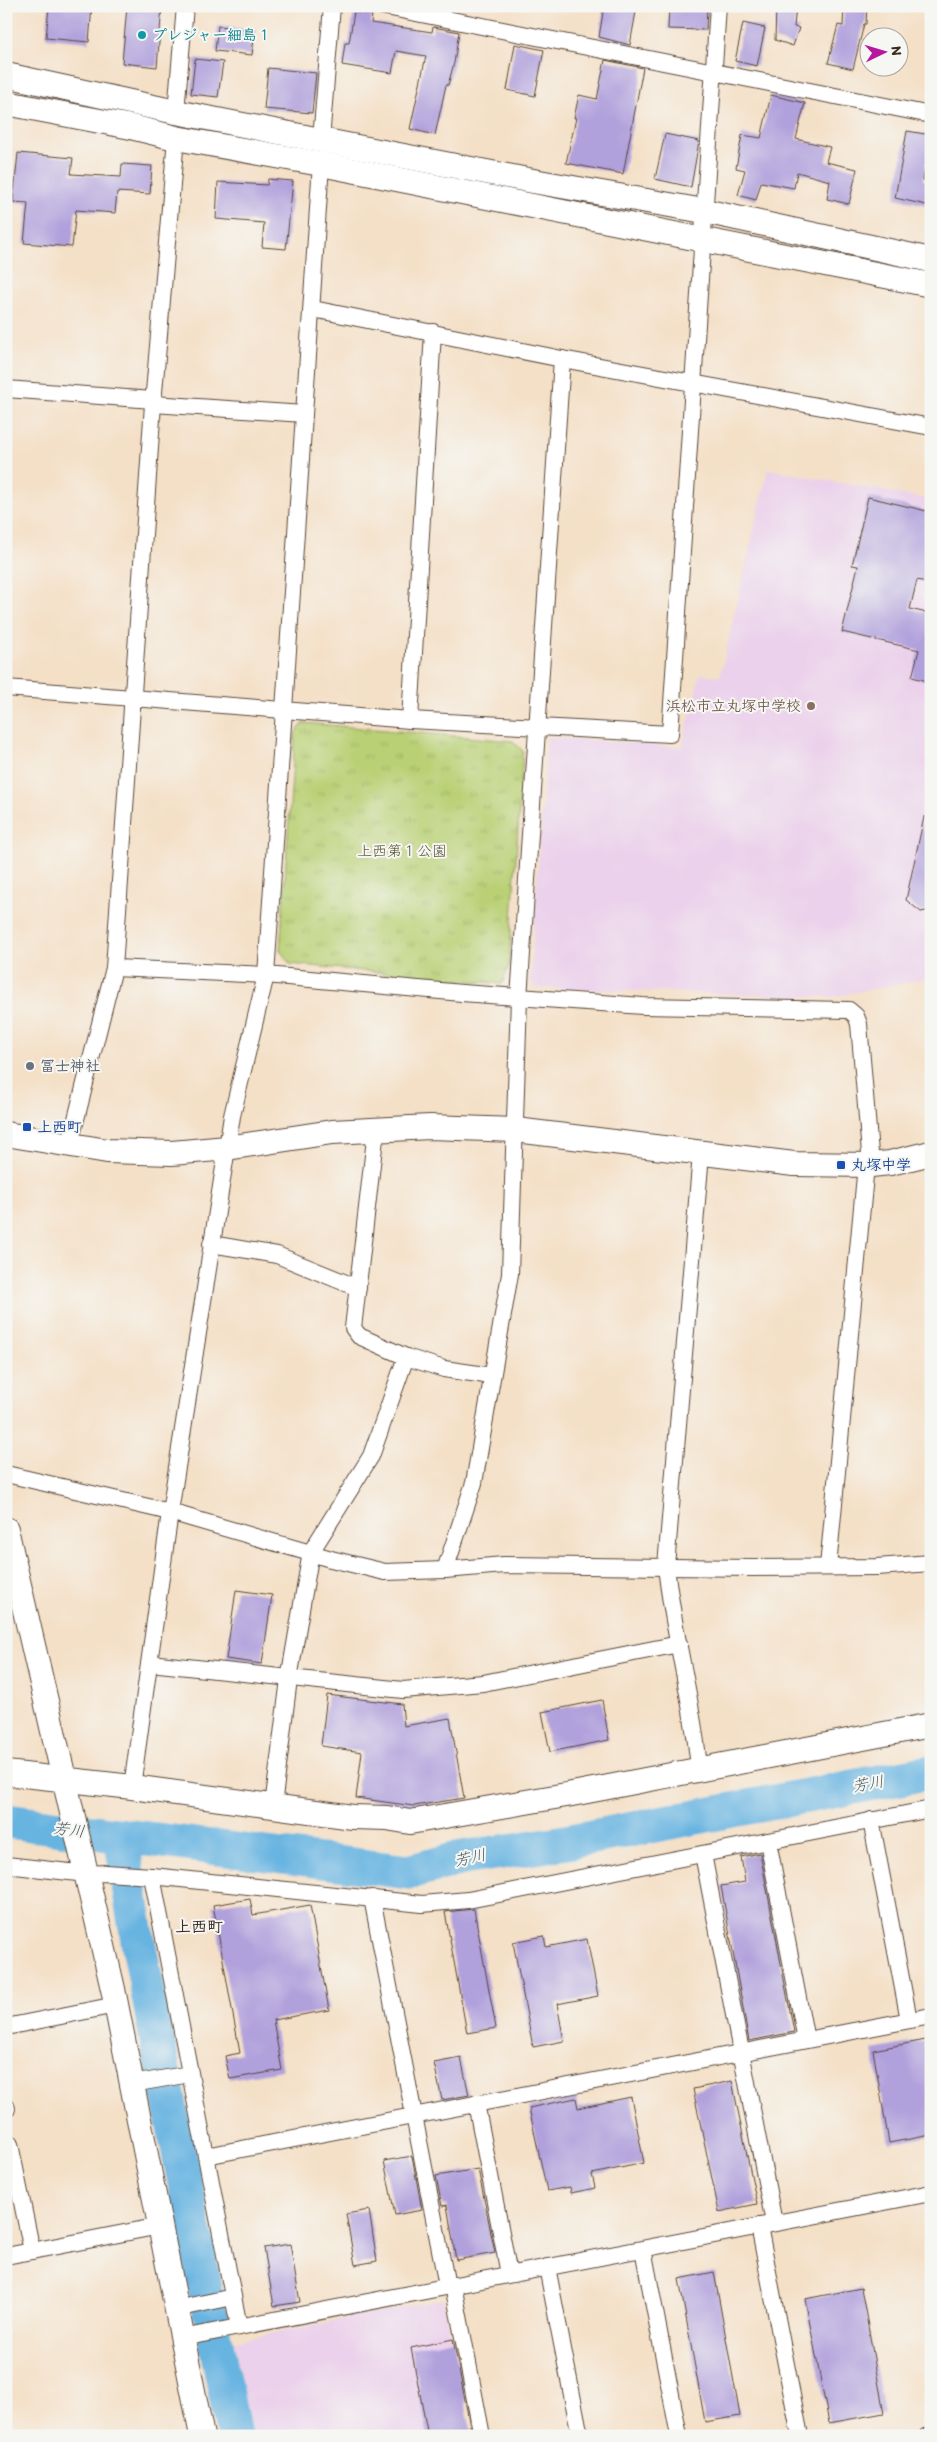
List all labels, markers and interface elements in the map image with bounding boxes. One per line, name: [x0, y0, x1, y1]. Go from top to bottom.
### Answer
place label: プレジャー細島１: [152, 26, 272, 44]
north arrow: [860, 28, 910, 78]
marker: プレジャー細島１: [136, 29, 148, 41]
text: N: [888, 45, 905, 56]
place label: 浜松市立丸塚中学校: [666, 697, 801, 715]
marker: 浜松市立丸塚中学校: [805, 700, 817, 712]
park label: 上西第１公園: [357, 842, 447, 860]
place label: 冨士神社: [40, 1057, 100, 1075]
marker: 冨士神社: [24, 1060, 36, 1072]
place label: 上西町: [37, 1118, 82, 1136]
marker: 上西町: [21, 1121, 33, 1133]
place label: 丸塚中学: [851, 1156, 911, 1174]
marker: 丸塚中学: [835, 1159, 847, 1171]
water label: 芳川: [851, 1771, 886, 1796]
water label: 芳川: [52, 1818, 86, 1841]
water label: 芳川: [452, 1845, 488, 1870]
district label: 上西町: [175, 1917, 223, 1936]

